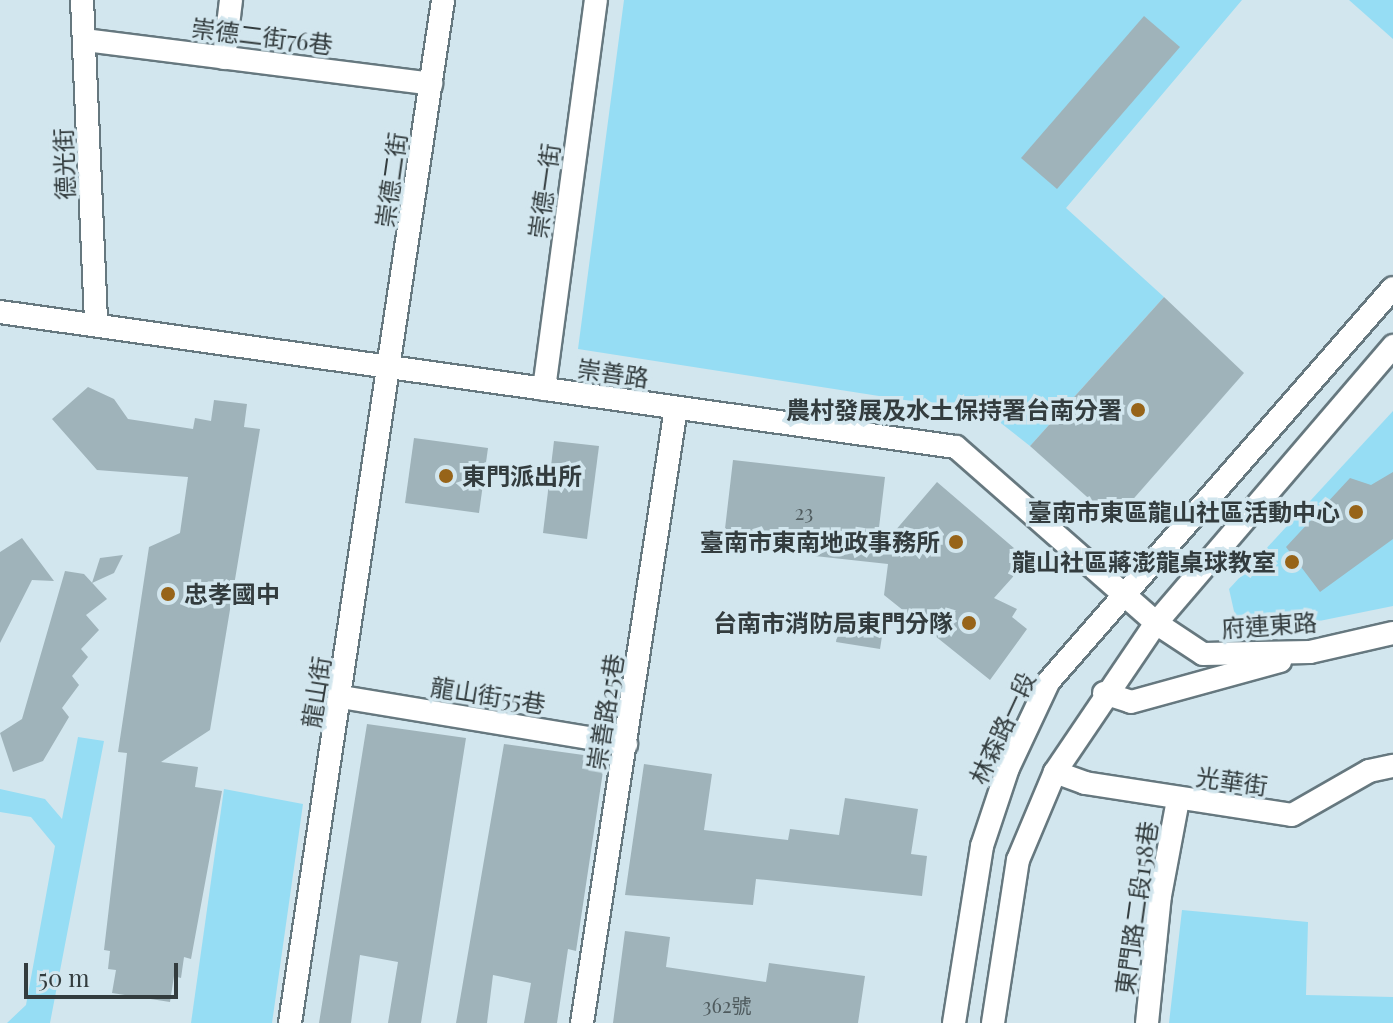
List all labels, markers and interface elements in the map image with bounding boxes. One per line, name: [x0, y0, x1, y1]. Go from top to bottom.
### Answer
street label: 崇德二街76巷: [190, 13, 334, 59]
street label: 德光街: [48, 128, 80, 200]
street label: 崇德二街: [370, 130, 412, 230]
street label: 崇德一街: [523, 141, 565, 241]
street label: 崇善路: [575, 354, 651, 392]
place label: 農村發展及水土保持署台南分署: [786, 396, 1122, 424]
marker: 農村發展及水土保持署台南分署: [1129, 401, 1147, 419]
place label: 東門派出所: [462, 462, 582, 490]
marker: 東門派出所: [437, 467, 455, 485]
place label: 臺南市東區龍山社區活動中心: [1028, 498, 1340, 526]
house number: 23: [795, 499, 813, 523]
marker: 臺南市東區龍山社區活動中心: [1347, 503, 1365, 521]
place label: 臺南市東南地政事務所: [700, 528, 940, 556]
marker: 臺南市東南地政事務所: [947, 533, 965, 551]
place label: 龍山社區蔣澎龍桌球教室: [1012, 548, 1276, 576]
marker: 龍山社區蔣澎龍桌球教室: [1283, 553, 1301, 571]
place label: 忠孝國中: [184, 580, 280, 608]
marker: 忠孝國中: [159, 585, 177, 603]
street label: 府連東路: [1220, 607, 1318, 643]
place label: 台南市消防局東門分隊: [713, 609, 953, 637]
marker: 台南市消防局東門分隊: [960, 614, 978, 632]
street label: 崇善路25巷: [582, 652, 628, 772]
street label: 龍山街: [296, 654, 336, 730]
street label: 林森路一段: [964, 668, 1040, 788]
street label: 龍山街55巷: [429, 672, 547, 718]
street label: 光華街: [1194, 762, 1270, 800]
street label: 東門路二段158巷: [1110, 819, 1162, 997]
scale bar: [28, 947, 182, 997]
text: 50 m: [38, 961, 90, 993]
house number: 362號: [703, 992, 751, 1016]

